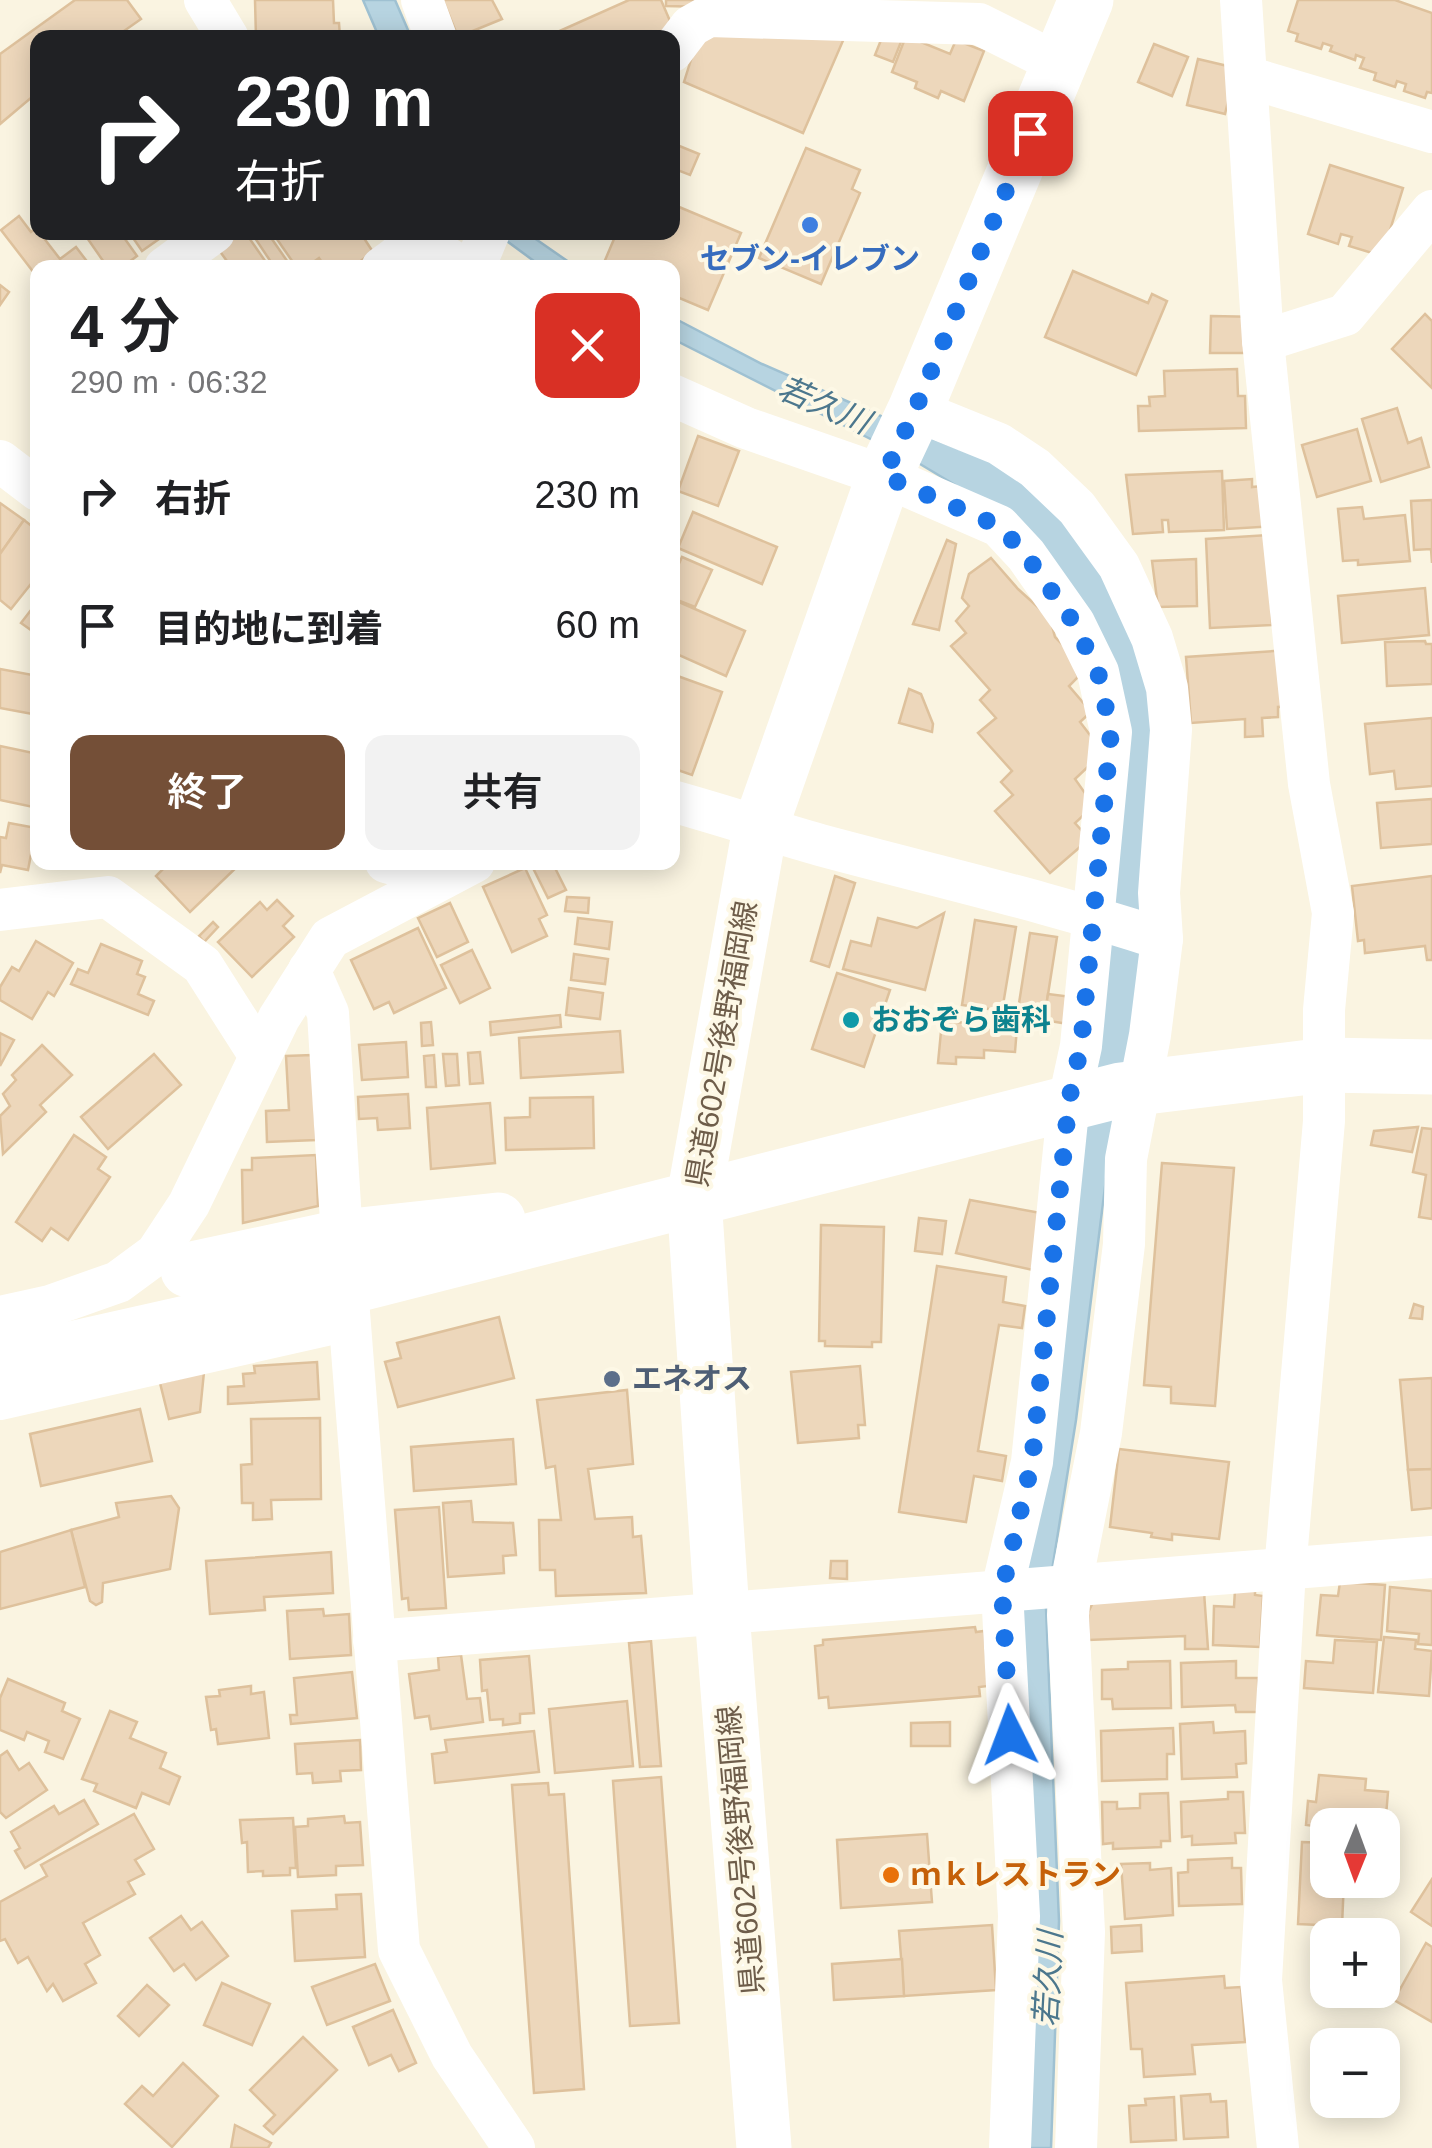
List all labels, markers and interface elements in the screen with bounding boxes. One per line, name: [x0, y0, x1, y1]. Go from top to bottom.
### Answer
text: 230 m: [235, 63, 433, 141]
icon: right: [70, 70, 200, 200]
pin: [988, 91, 1073, 176]
icon: arrive: [1003, 106, 1058, 161]
text: 右折: [235, 156, 325, 207]
marker: セブン-イレブン: [799, 214, 821, 236]
place label: セブン-イレブン: [700, 242, 920, 275]
text: 4 分: [70, 293, 180, 360]
button: close: [535, 293, 640, 398]
text: 290 m · 06:32: [70, 364, 267, 400]
water label: 若久川: [773, 370, 878, 441]
icon: right: [70, 468, 125, 523]
text: 230 m: [534, 474, 640, 516]
text: 右折: [155, 478, 231, 520]
icon: arrive: [70, 598, 125, 653]
text: 60 m: [556, 604, 640, 646]
text: 目的地に到着: [155, 608, 383, 650]
button: 終了: [70, 735, 345, 850]
button: 共有: [365, 735, 640, 850]
street label: 県道602号後野福岡線: [680, 898, 763, 1190]
place label: おおぞら歯科: [871, 1003, 1051, 1036]
marker: おおぞら歯科: [840, 1009, 862, 1031]
place label: エネオス: [632, 1362, 752, 1395]
marker: エネオス: [601, 1368, 623, 1390]
position arrow: [958, 1683, 1062, 1787]
street label: 県道602号後野福岡線: [711, 1704, 770, 1996]
north arrow: [1310, 1808, 1400, 1898]
map controls: [1310, 1808, 1400, 2118]
place label: ｍｋレストラン: [911, 1858, 1121, 1891]
marker: ｍｋレストラン: [880, 1864, 902, 1886]
button: +: [1310, 1918, 1400, 2008]
water label: 若久川: [1028, 1927, 1069, 2028]
button: −: [1310, 2028, 1400, 2118]

